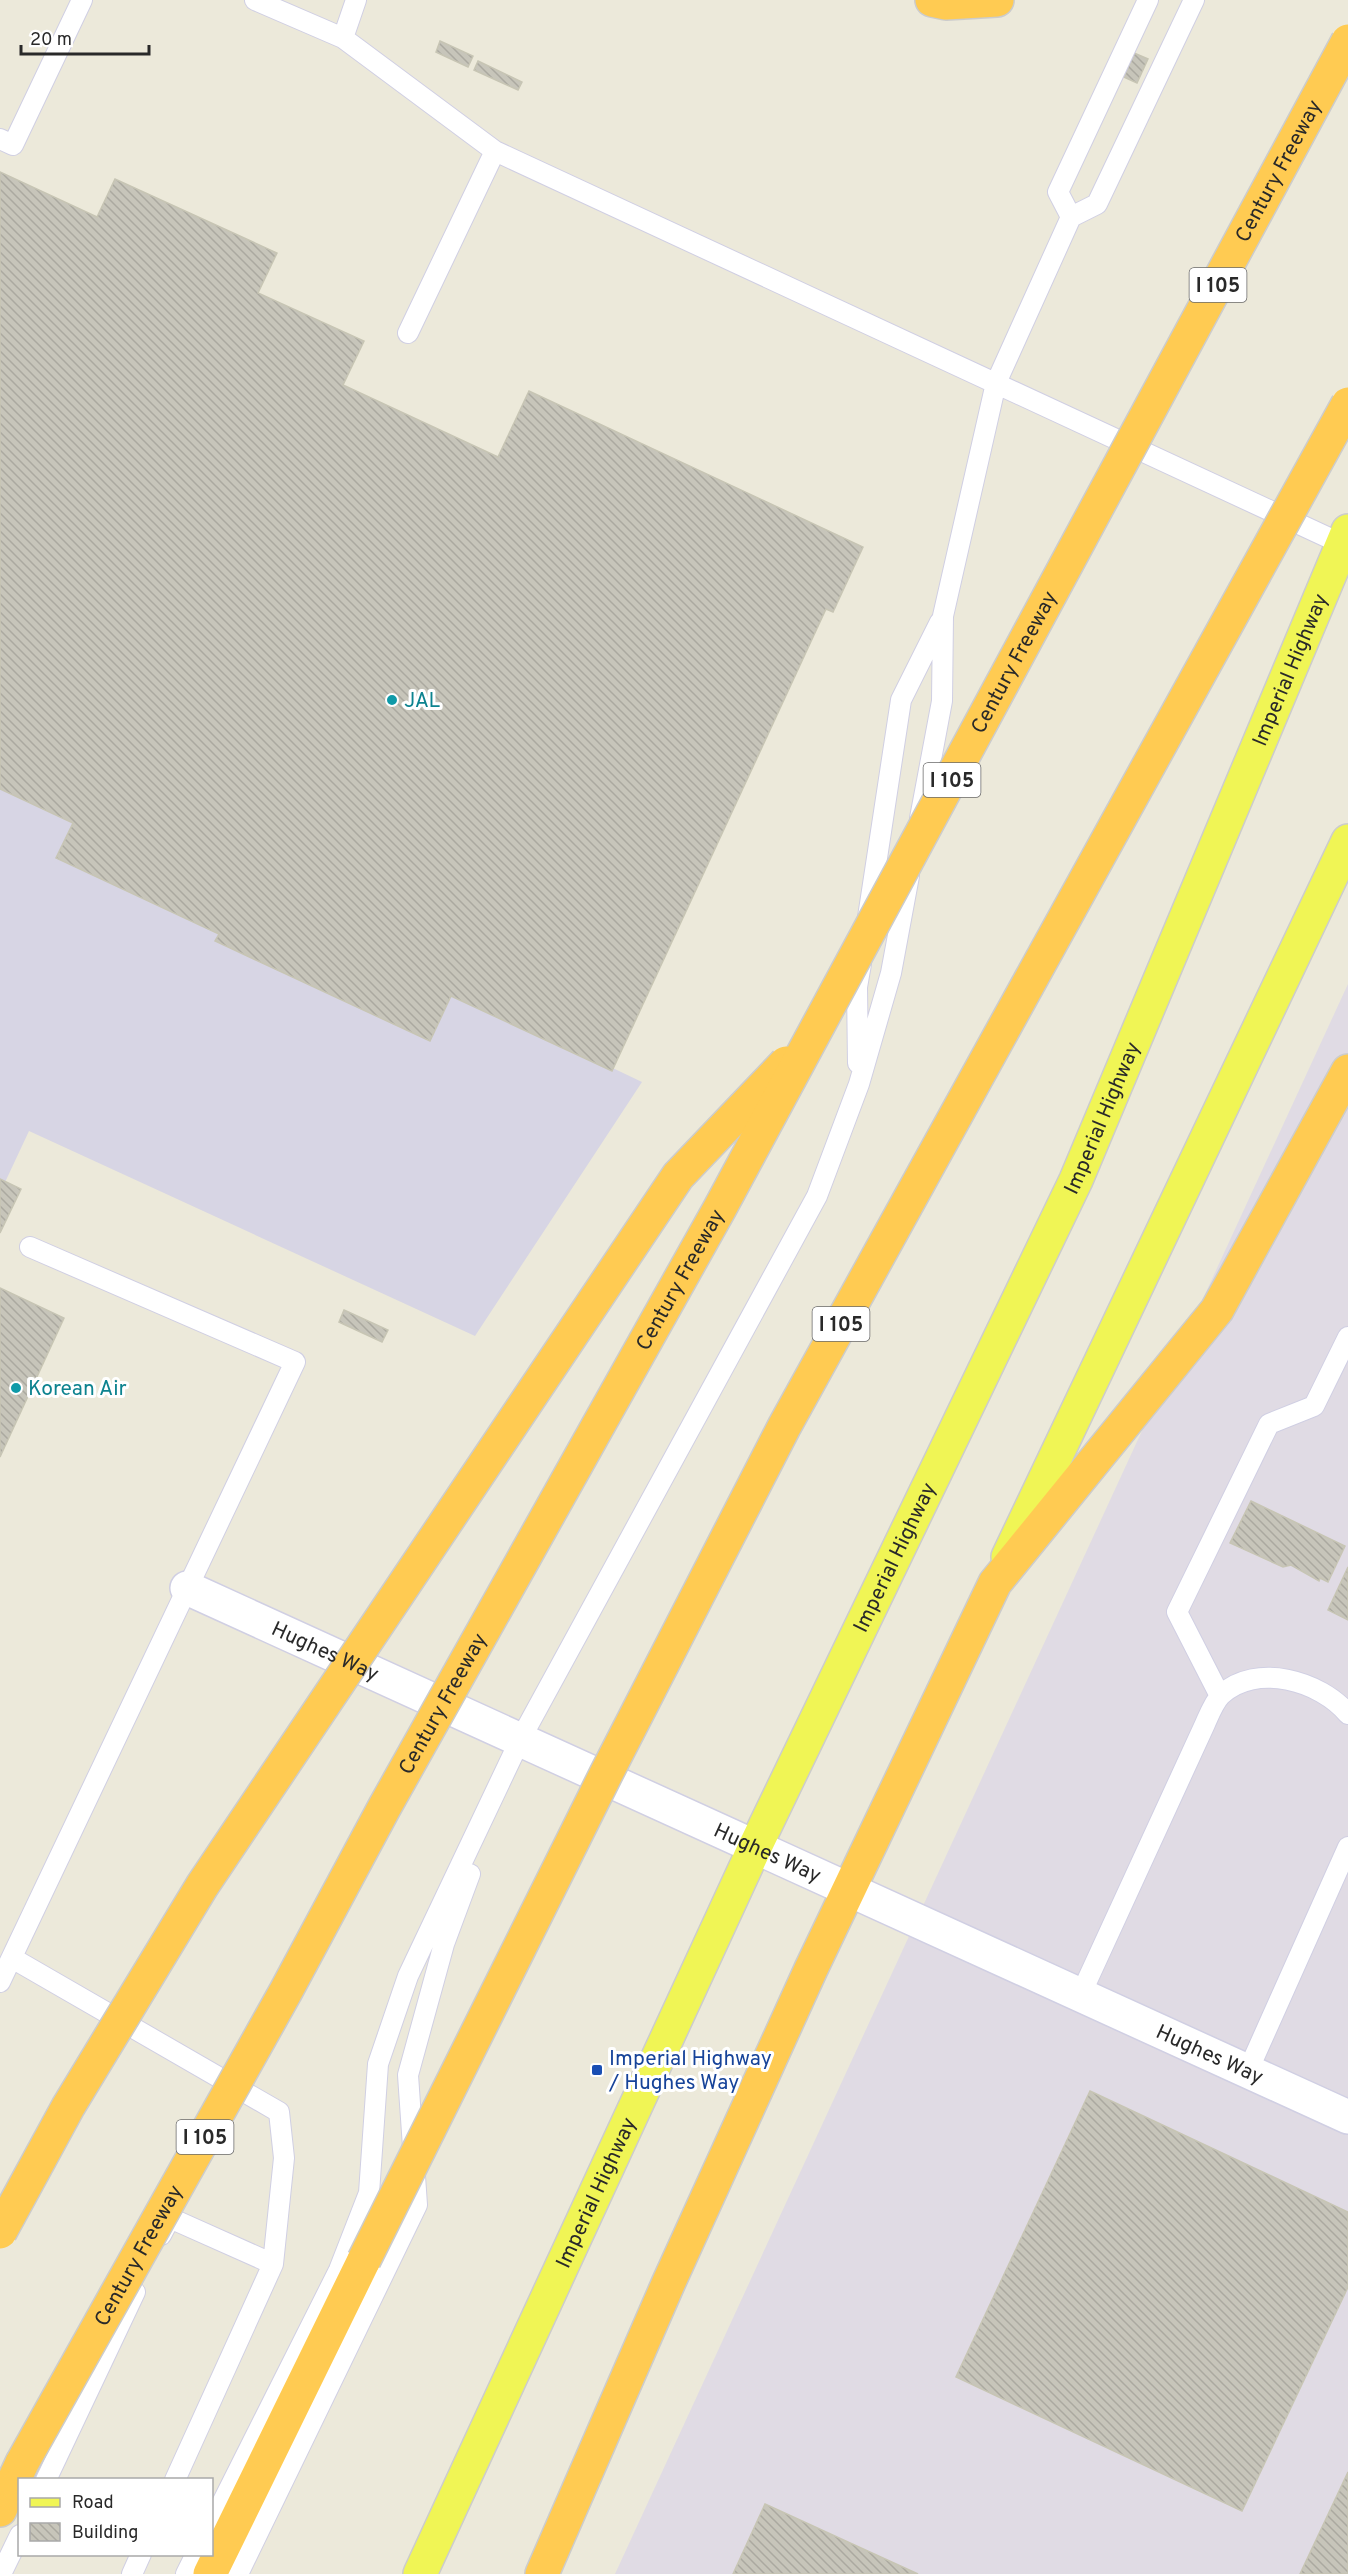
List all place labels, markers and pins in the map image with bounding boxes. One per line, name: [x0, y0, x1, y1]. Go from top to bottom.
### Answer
place label: JAL: [404, 688, 441, 715]
marker: JAL: [385, 693, 399, 707]
place label: Korean Air: [28, 1376, 127, 1403]
marker: Korean Air: [9, 1381, 23, 1395]
place label: Imperial Highway / Hughes Way: [608, 2046, 772, 2097]
marker: Imperial Highway / Hughes Way: [590, 2063, 604, 2077]

